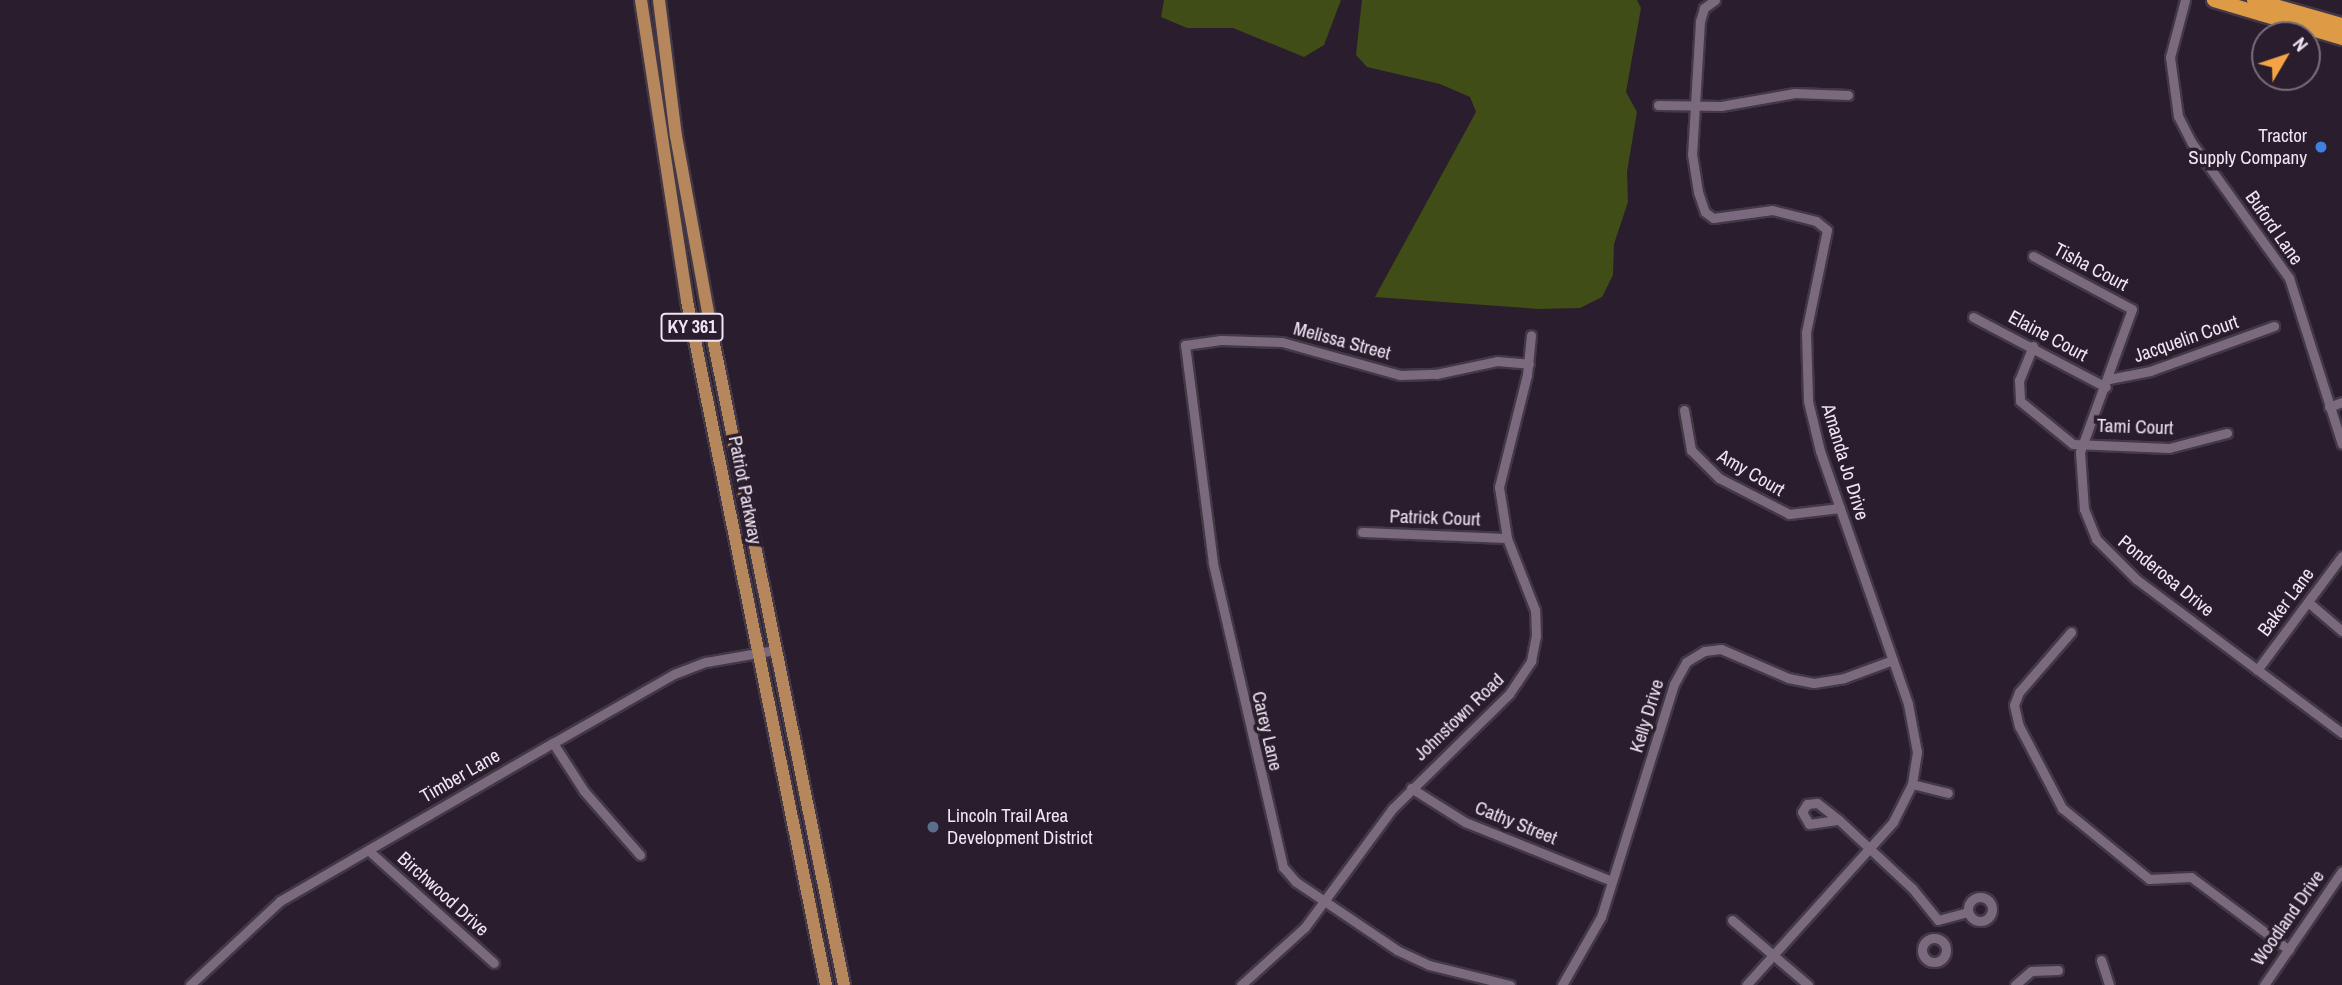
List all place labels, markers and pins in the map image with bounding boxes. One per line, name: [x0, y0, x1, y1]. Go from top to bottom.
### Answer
place label: Tractor Supply Company: [2188, 125, 2307, 169]
marker: Tractor Supply Company: [2313, 139, 2329, 155]
place label: Lincoln Trail Area Development District: [947, 805, 1092, 849]
marker: Lincoln Trail Area Development District: [925, 819, 941, 835]

